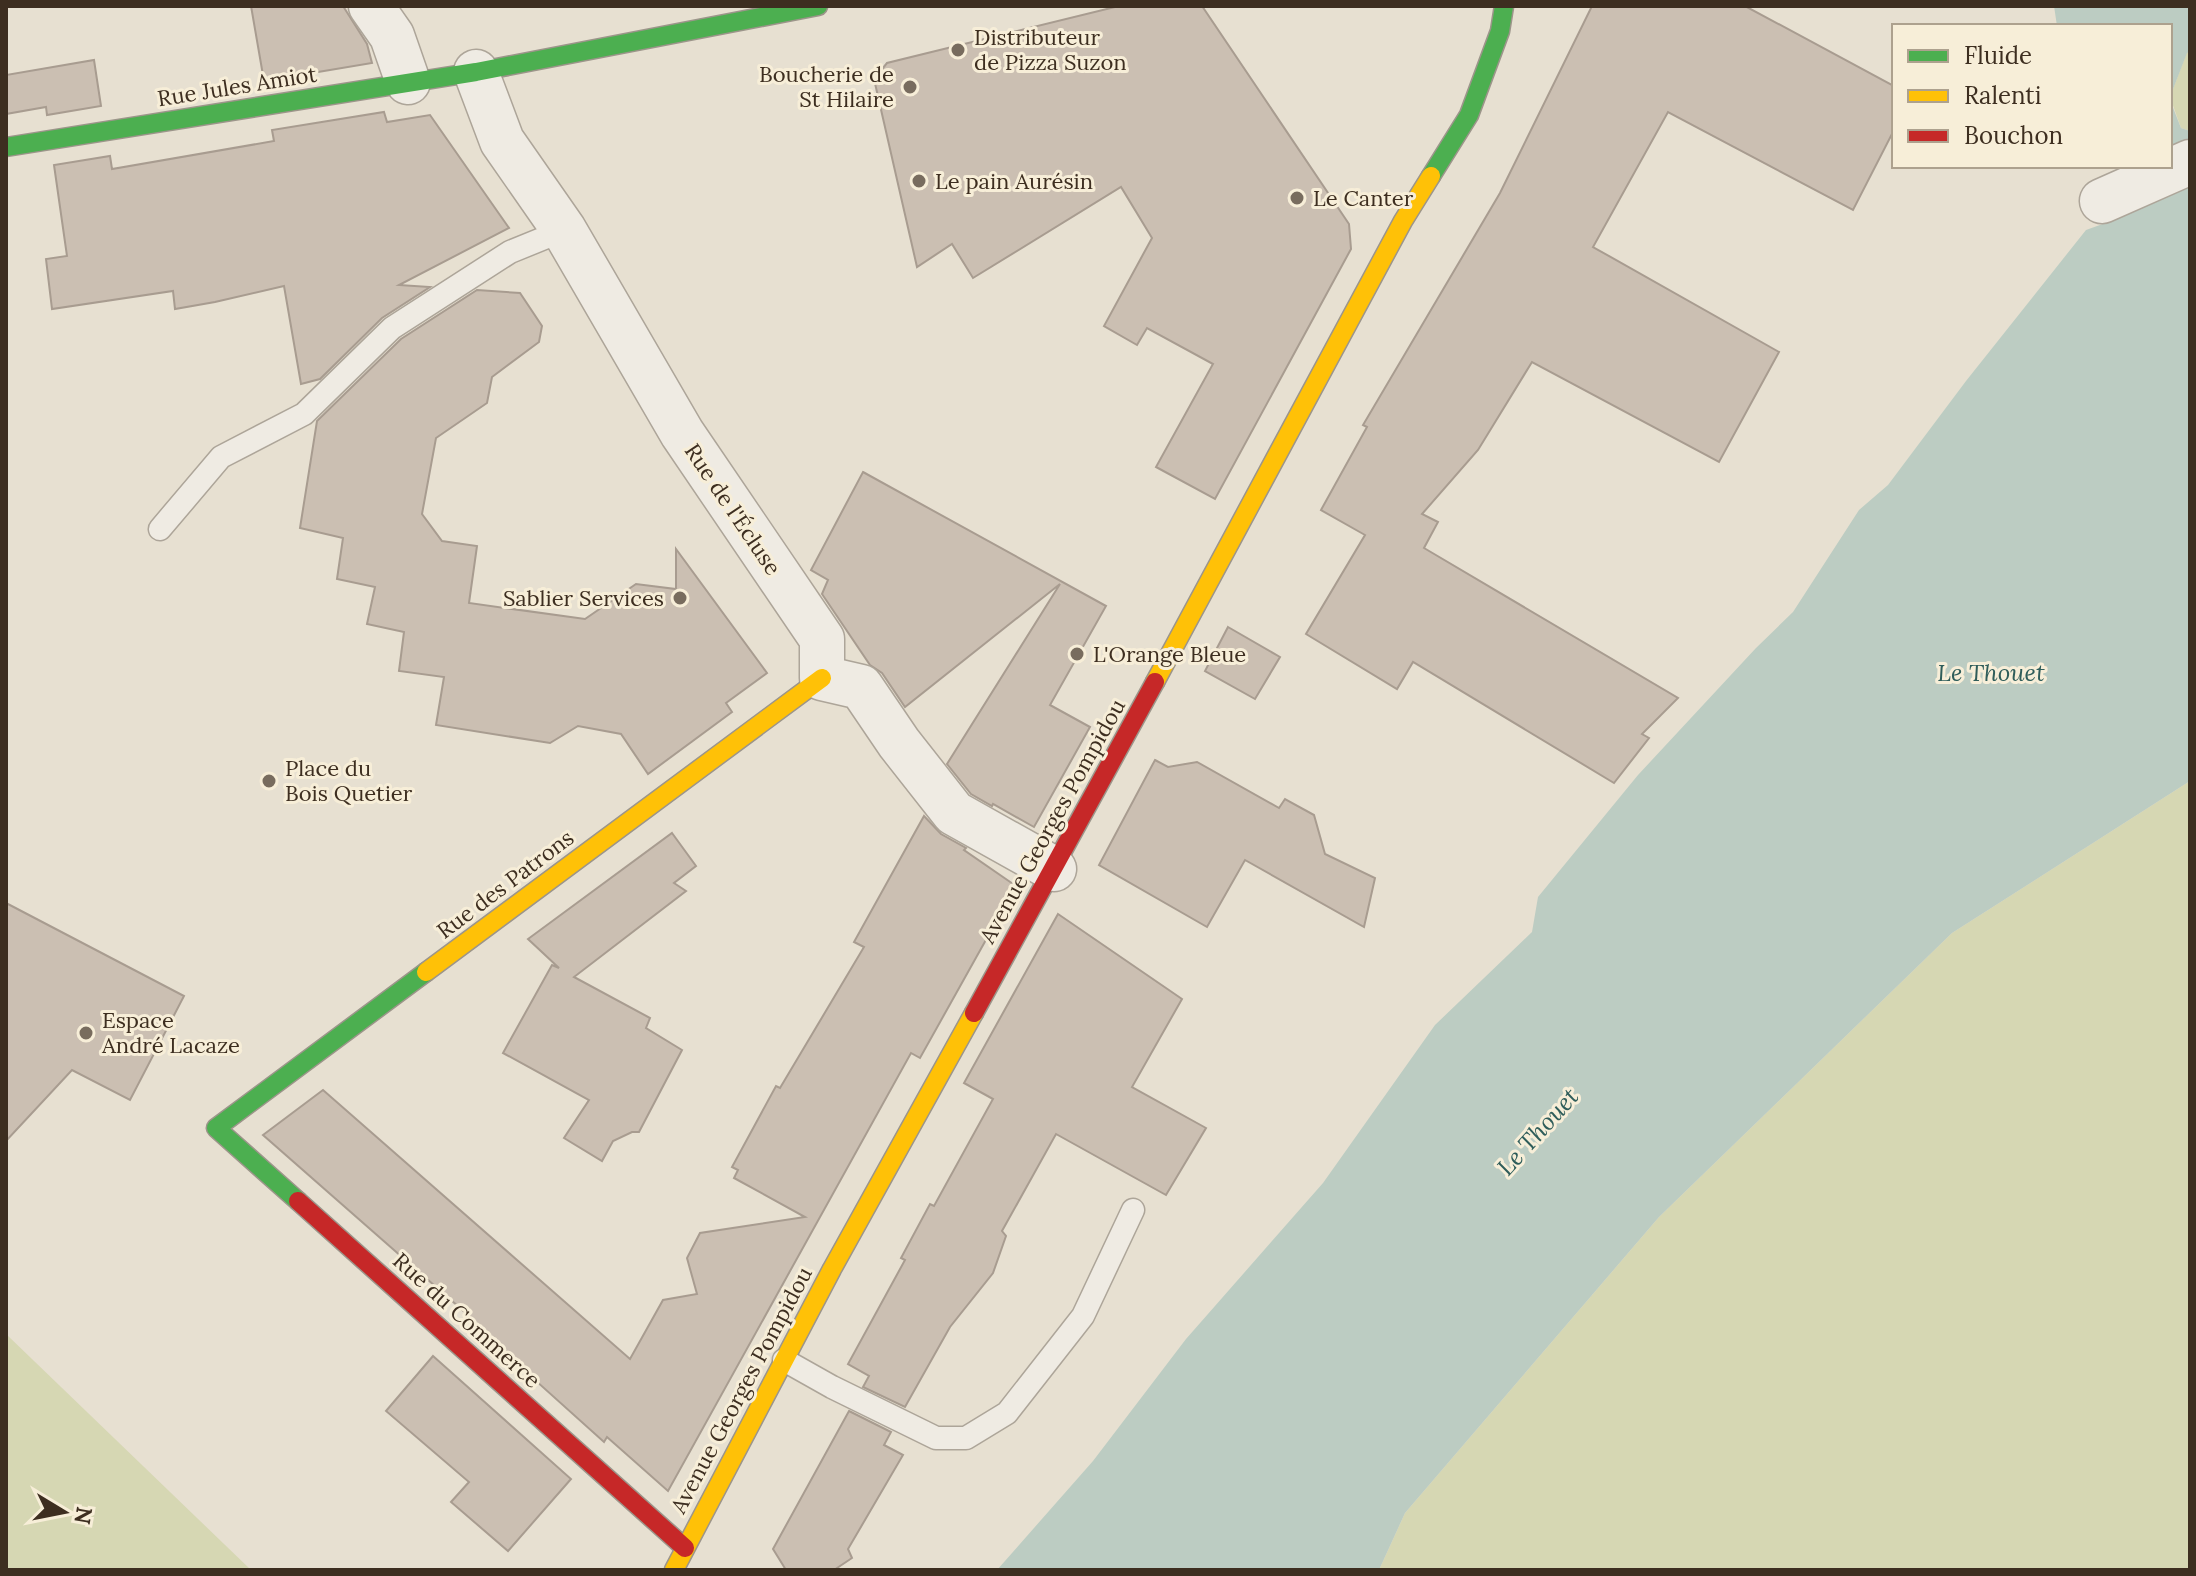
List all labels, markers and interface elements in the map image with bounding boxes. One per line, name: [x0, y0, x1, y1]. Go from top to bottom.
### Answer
place label: Distributeur de Pizza Suzon: [974, 23, 1127, 76]
legend: [1892, 24, 2172, 168]
text: Fluide: [1964, 40, 2032, 71]
marker: Distributeur de Pizza Suzon: [949, 41, 967, 59]
street label: Rue Jules Amiot: [155, 60, 319, 112]
place label: Boucherie de St Hilaire: [759, 60, 894, 113]
marker: Boucherie de St Hilaire: [901, 78, 919, 96]
text: Ralenti: [1964, 80, 2041, 111]
text: Bouchon: [1964, 120, 2063, 151]
place label: Le pain Aurésin: [935, 167, 1093, 195]
marker: Le pain Aurésin: [910, 172, 928, 190]
place label: Le Canter: [1313, 184, 1414, 212]
marker: Le Canter: [1288, 189, 1306, 207]
street label: Rue de l'Écluse: [679, 438, 787, 580]
place label: Sablier Services: [503, 584, 664, 612]
marker: Sablier Services: [671, 589, 689, 607]
place label: L'Orange Bleue: [1093, 640, 1246, 668]
marker: L'Orange Bleue: [1068, 645, 1086, 663]
water label: Le Thouet: [1937, 657, 2045, 688]
street label: Avenue Georges Pompidou: [973, 694, 1131, 949]
place label: Place du Bois Quetier: [285, 754, 413, 807]
marker: Place du Bois Quetier: [260, 772, 278, 790]
street label: Rue des Patrons: [431, 823, 579, 945]
place label: Espace André Lacaze: [101, 1006, 240, 1059]
marker: Espace André Lacaze: [77, 1024, 95, 1042]
water label: Le Thouet: [1490, 1081, 1585, 1182]
street label: Rue du Commerce: [387, 1246, 547, 1394]
street label: Avenue Georges Pompidou: [664, 1262, 818, 1519]
north arrow: [24, 1472, 104, 1552]
text: N: [68, 1505, 99, 1526]

